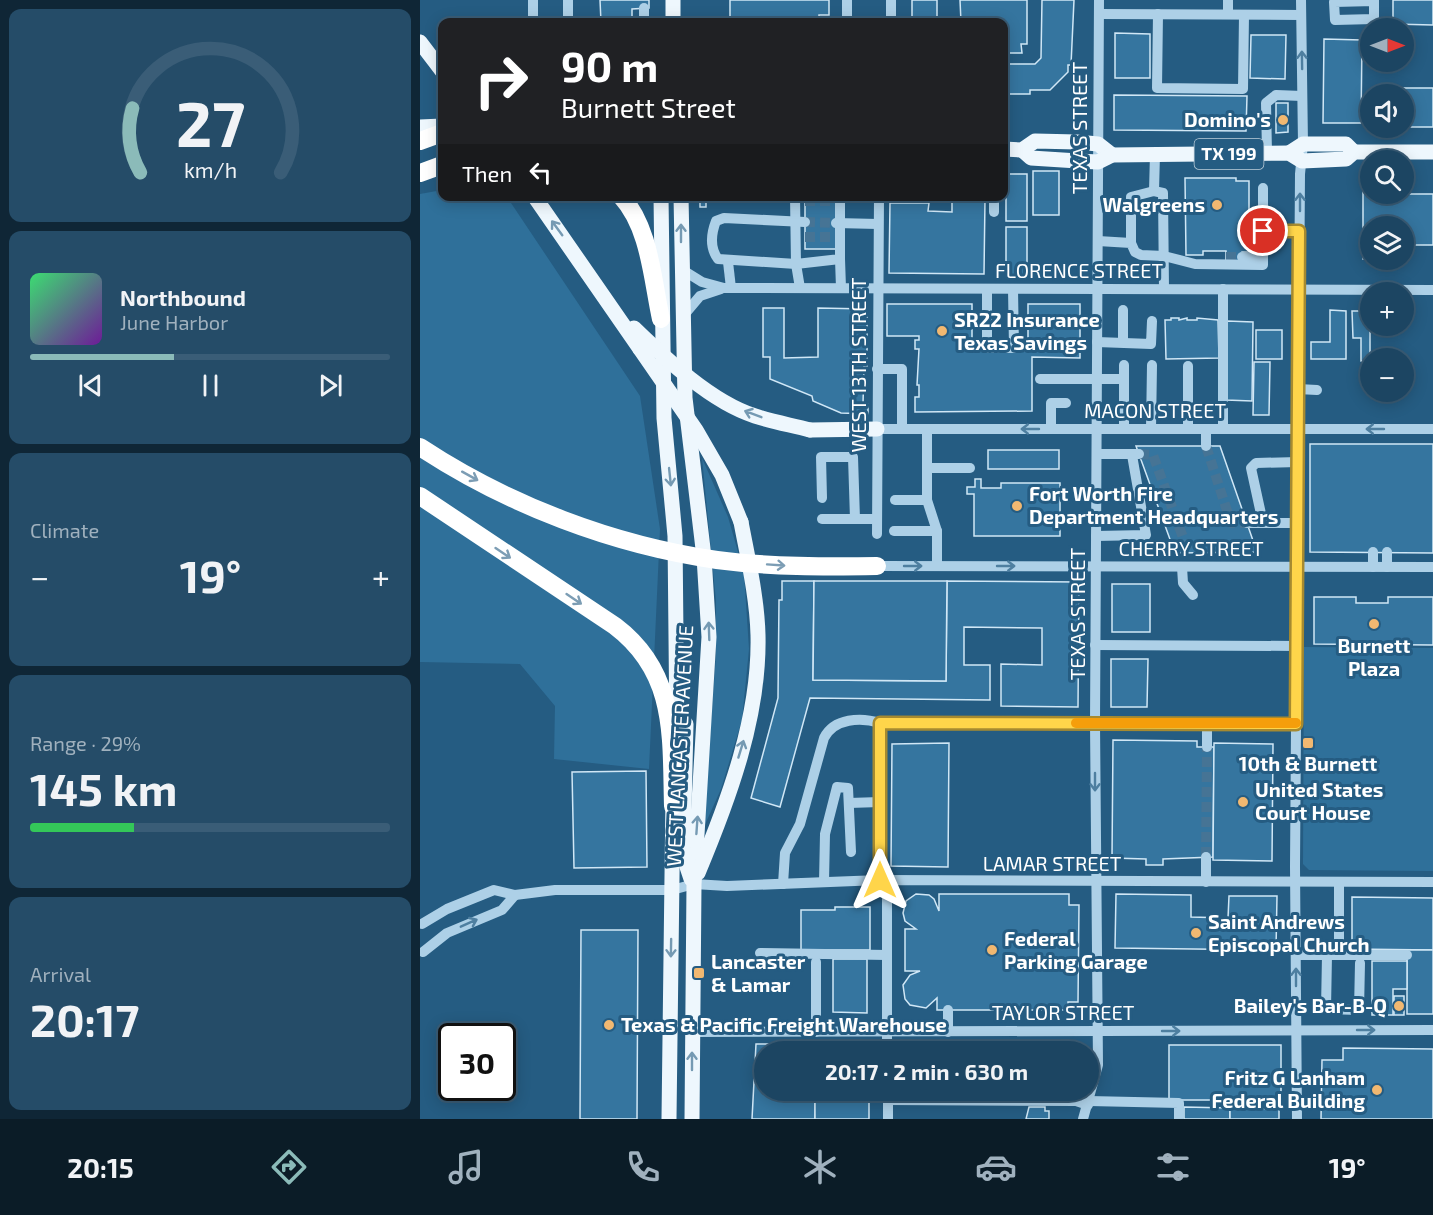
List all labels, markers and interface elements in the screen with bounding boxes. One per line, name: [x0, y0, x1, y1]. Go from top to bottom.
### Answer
north arrow: [1360, 18, 1414, 72]
map controls: [1360, 18, 1414, 402]
text: 90 m: [561, 40, 658, 90]
icon: right: [462, 42, 540, 120]
one-way arrow: [1296, 51, 1308, 71]
street label: TEXAS STREET: [1067, 61, 1091, 194]
button: sound: [1360, 84, 1414, 138]
text: 27: [175, 85, 245, 160]
text: Burnett Street: [561, 91, 736, 123]
place label: Domino's: [1184, 107, 1271, 131]
marker: Domino's: [1276, 113, 1290, 127]
road number: TX 199: [1194, 139, 1264, 169]
button: search: [1360, 150, 1414, 204]
icon: left: [524, 156, 557, 189]
text: km/h: [183, 157, 237, 182]
text: Then: [462, 160, 512, 186]
place label: Walgreens: [1103, 192, 1205, 216]
one-way arrow: [1294, 193, 1306, 213]
marker: Walgreens: [1210, 198, 1224, 212]
pin: [1237, 205, 1288, 256]
icon: arrive: [1246, 214, 1279, 247]
button: layers: [1360, 216, 1414, 270]
one-way arrow: [550, 220, 563, 236]
one-way arrow: [675, 223, 687, 243]
street label: FLORENCE STREET: [995, 258, 1163, 282]
street label: WEST 13TH STREET: [846, 277, 870, 452]
button: +: [1360, 282, 1414, 336]
text: Northbound: [120, 284, 246, 310]
place label: SR22 Insurance Texas Savings: [954, 307, 1100, 354]
text: June Harbor: [120, 310, 228, 334]
marker: SR22 Insurance Texas Savings: [935, 324, 949, 338]
button: −: [1360, 348, 1414, 402]
icon: previous: [74, 369, 107, 402]
icon: pause: [194, 369, 227, 402]
icon: next: [314, 369, 347, 402]
street label: MACON STREET: [1084, 398, 1226, 422]
one-way arrow: [745, 408, 763, 419]
one-way arrow: [1020, 423, 1040, 435]
one-way arrow: [1365, 423, 1385, 435]
one-way arrow: [665, 466, 676, 486]
one-way arrow: [461, 471, 479, 482]
place label: Fort Worth Fire Department Headquarters: [1029, 481, 1278, 528]
marker: Fort Worth Fire Department Headquarters: [1010, 499, 1024, 513]
text: Climate: [30, 518, 99, 542]
street label: CHERRY STREET: [1119, 536, 1264, 560]
one-way arrow: [494, 547, 511, 559]
street label: TEXAS STREET: [1065, 547, 1089, 680]
text: 19°: [180, 548, 241, 602]
text: −: [30, 556, 49, 596]
text: +: [372, 556, 390, 596]
one-way arrow: [766, 560, 786, 571]
one-way arrow: [902, 560, 922, 572]
one-way arrow: [996, 560, 1016, 572]
one-way arrow: [566, 593, 582, 605]
marker: Burnett Plaza: [1367, 617, 1381, 631]
one-way arrow: [703, 621, 714, 641]
street label: WEST LANCASTER AVENUE: [661, 625, 697, 867]
place label: Burnett Plaza: [1338, 633, 1410, 680]
text: Range · 29%: [30, 731, 141, 755]
marker: 10th & Burnett: [1301, 736, 1315, 750]
one-way arrow: [736, 740, 747, 759]
place label: 10th & Burnett: [1239, 751, 1377, 775]
text: 145 km: [30, 761, 177, 815]
one-way arrow: [1089, 771, 1101, 791]
place label: United States Court House: [1255, 777, 1383, 824]
marker: United States Court House: [1236, 795, 1250, 809]
one-way arrow: [692, 816, 703, 836]
position arrow: [848, 848, 912, 912]
street label: LAMAR STREET: [983, 851, 1122, 875]
place label: Saint Andrews Episcopal Church: [1208, 909, 1370, 956]
one-way arrow: [460, 916, 478, 928]
place label: Federal Parking Garage: [1004, 926, 1148, 973]
marker: Saint Andrews Episcopal Church: [1189, 926, 1203, 940]
one-way arrow: [665, 938, 677, 958]
marker: Federal Parking Garage: [985, 943, 999, 957]
place label: Lancaster & Lamar: [711, 949, 806, 996]
text: Arrival: [30, 962, 91, 986]
marker: Lancaster & Lamar: [692, 966, 706, 980]
one-way arrow: [1290, 967, 1302, 987]
text: 20:17: [30, 992, 139, 1046]
place label: Bailey's Bar-B-Q: [1234, 993, 1387, 1018]
marker: Bailey's Bar-B-Q: [1392, 999, 1406, 1013]
street label: TAYLOR STREET: [992, 1000, 1135, 1024]
place label: Texas & Pacific Freight Warehouse: [621, 1012, 947, 1036]
marker: Texas & Pacific Freight Warehouse: [602, 1018, 616, 1032]
speed limit sign: 30: [438, 1023, 516, 1101]
one-way arrow: [1356, 1024, 1376, 1036]
one-way arrow: [1161, 1025, 1181, 1037]
one-way arrow: [687, 1051, 698, 1071]
text: 20:17 · 2 min · 630 m: [825, 1058, 1028, 1084]
place label: Fritz G Lanham Federal Building: [1212, 1065, 1365, 1112]
marker: Fritz G Lanham Federal Building: [1370, 1083, 1384, 1097]
icon: directions: [268, 1146, 310, 1188]
icon: music: [445, 1146, 487, 1188]
icon: phone: [622, 1146, 664, 1188]
icon: climate: [799, 1146, 841, 1188]
icon: car: [975, 1146, 1017, 1188]
icon: filters: [1152, 1146, 1194, 1188]
text: 20:15: [67, 1151, 134, 1183]
text: 19°: [1329, 1151, 1366, 1183]

